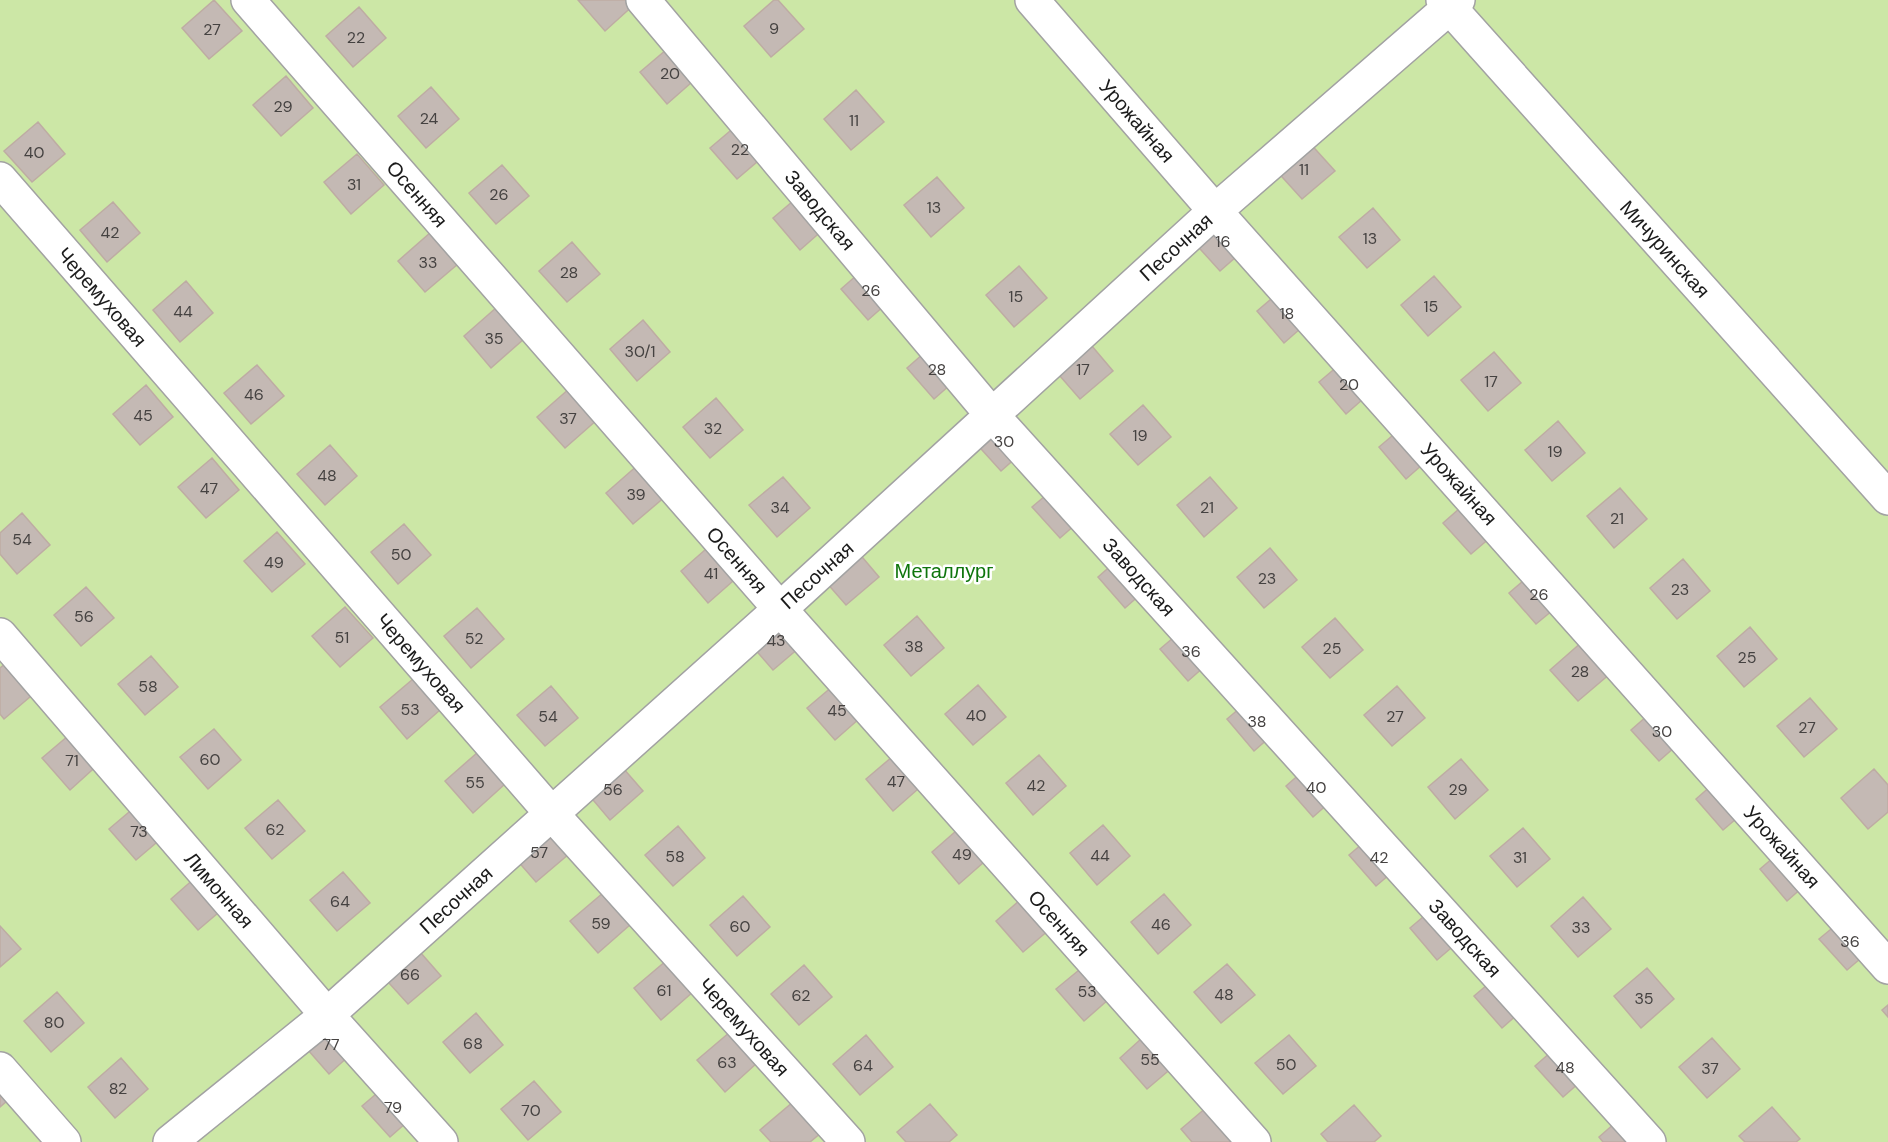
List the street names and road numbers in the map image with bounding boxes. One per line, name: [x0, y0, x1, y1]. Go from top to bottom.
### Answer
street label: Урожайная: [1094, 74, 1180, 168]
street label: Осенняя: [381, 155, 453, 233]
street label: Заводская: [779, 164, 861, 256]
street label: Мичуринская: [1614, 195, 1716, 303]
street label: Песочная: [1134, 207, 1218, 287]
street label: Черемуховая: [52, 242, 152, 352]
street label: Урожайная: [1415, 437, 1503, 531]
street label: Осенняя: [701, 521, 773, 599]
street label: Заводская: [1097, 532, 1181, 622]
street label: Песочная: [775, 535, 859, 615]
street label: Черемуховая: [371, 608, 471, 718]
street label: Урожайная: [1738, 800, 1826, 894]
street label: Лимонная: [179, 846, 259, 934]
street label: Песочная: [414, 860, 498, 940]
street label: Осенняя: [1022, 884, 1096, 962]
street label: Заводская: [1423, 893, 1507, 983]
street label: Черемуховая: [693, 972, 795, 1082]

